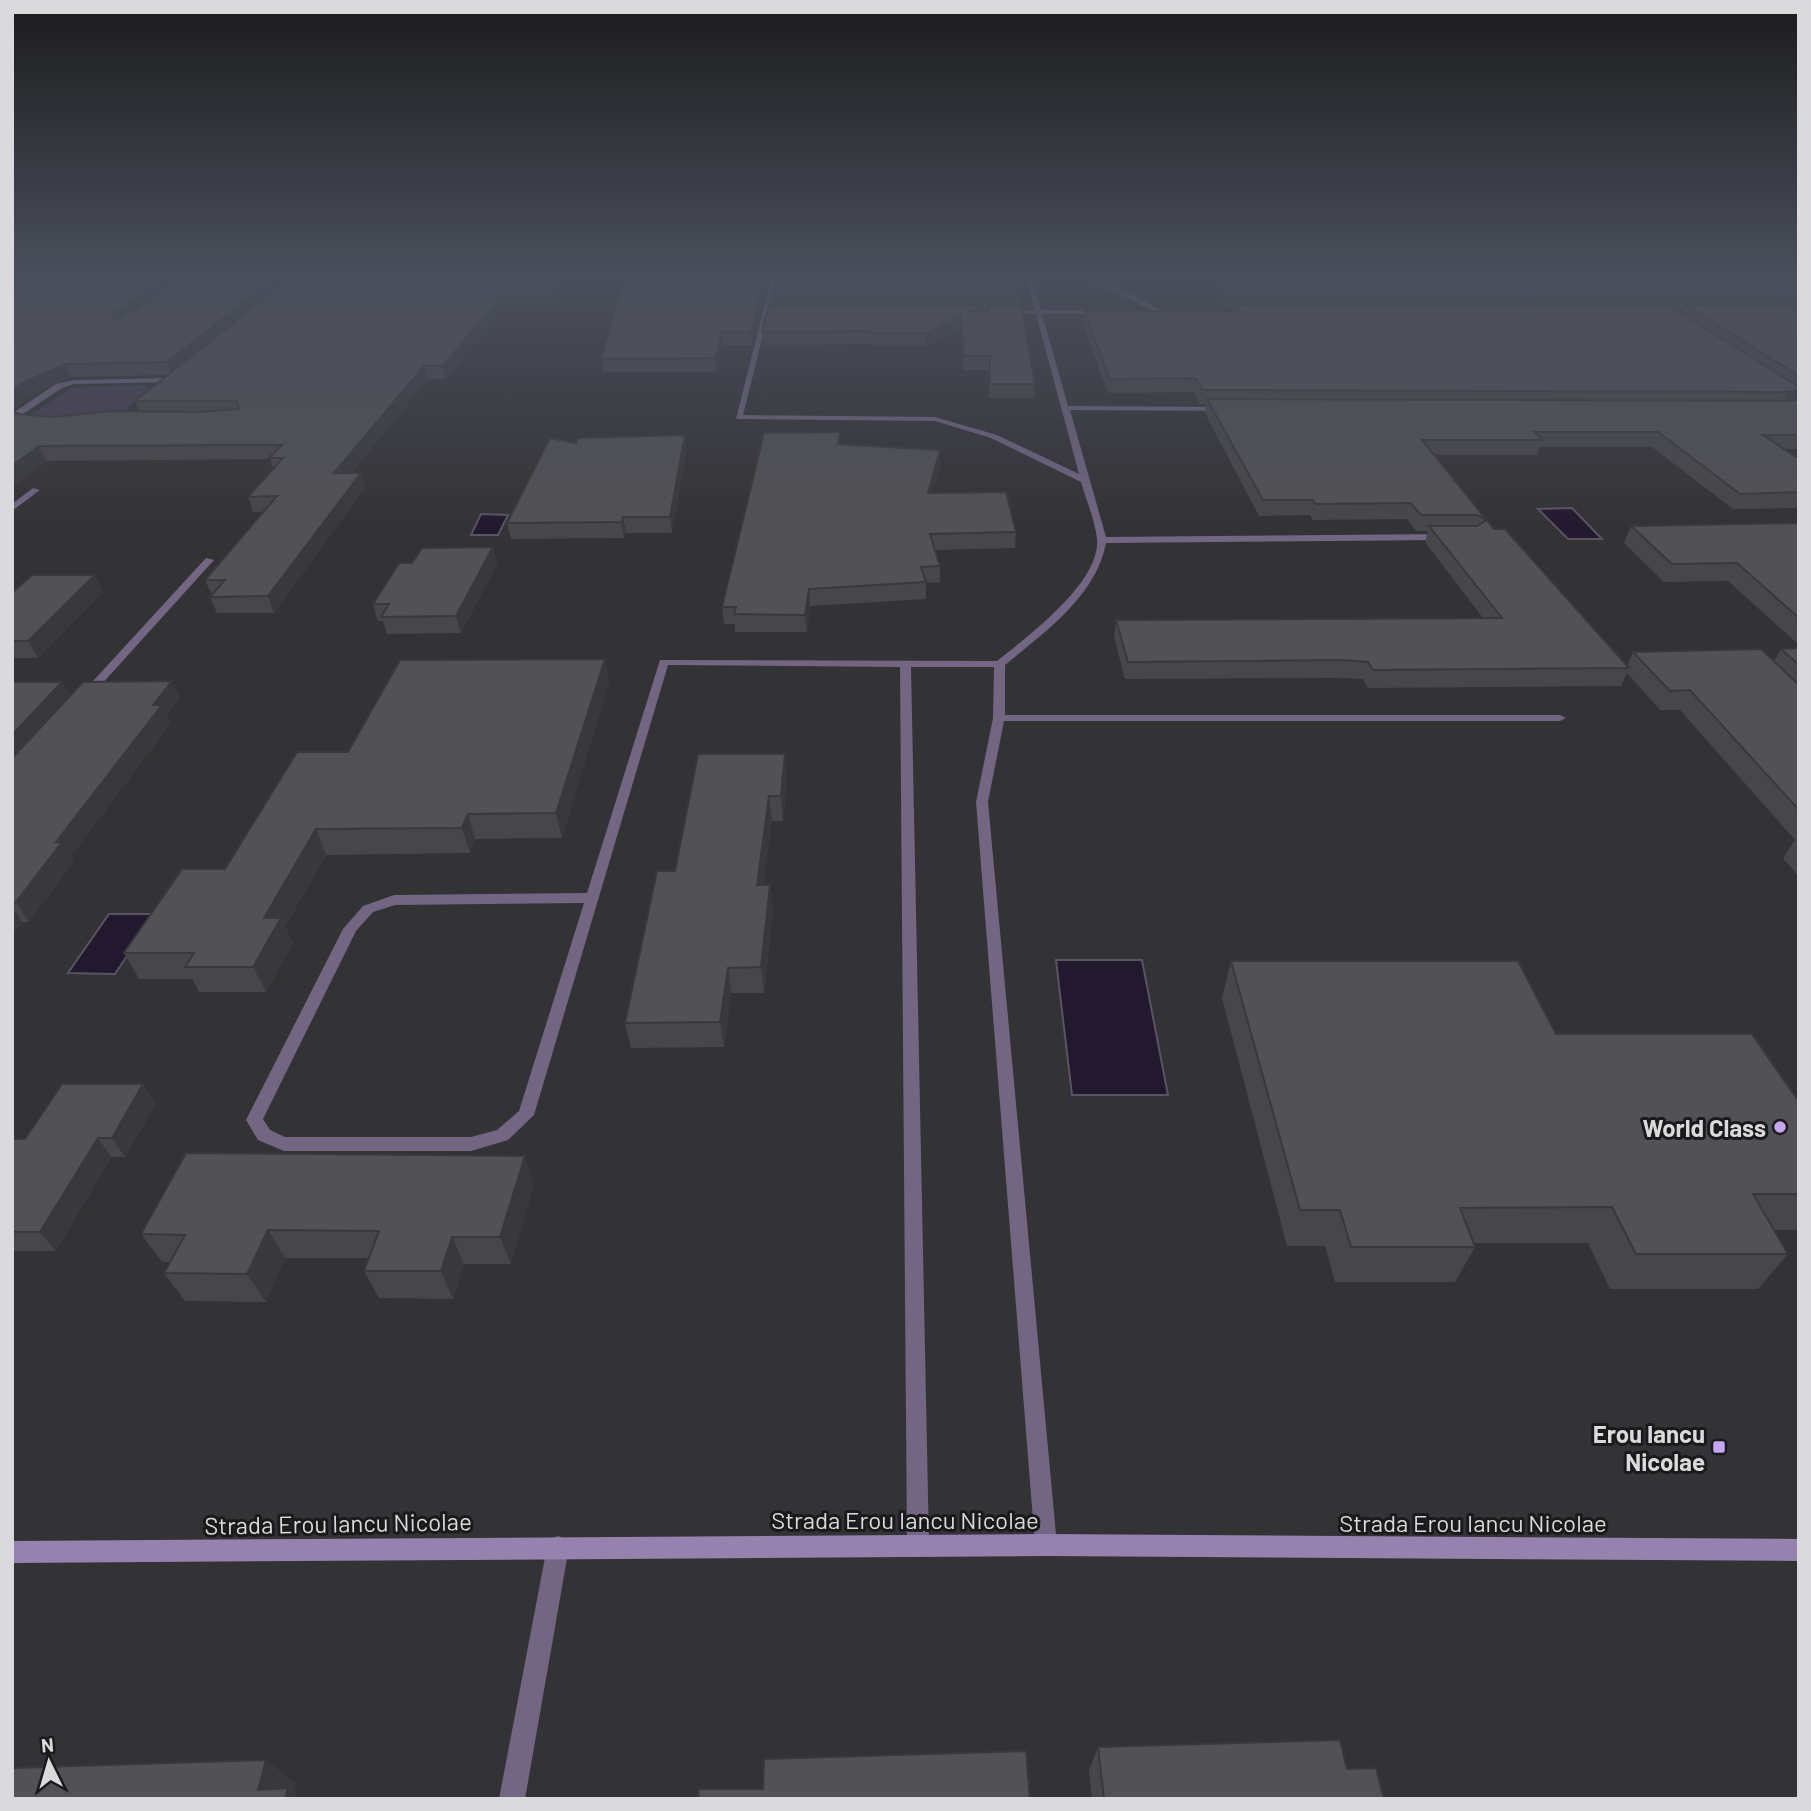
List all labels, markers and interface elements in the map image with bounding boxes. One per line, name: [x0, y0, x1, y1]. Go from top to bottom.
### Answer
place label: World Class: [1643, 1113, 1766, 1142]
marker: World Class: [1772, 1119, 1788, 1135]
place label: Erou Iancu Nicolae: [1593, 1419, 1705, 1476]
marker: Erou Iancu Nicolae: [1711, 1439, 1727, 1455]
street label: Strada Erou Iancu Nicolae: [771, 1505, 1039, 1534]
street label: Strada Erou Iancu Nicolae: [204, 1506, 472, 1540]
street label: Strada Erou Iancu Nicolae: [1339, 1508, 1607, 1537]
north arrow: [14, 1727, 84, 1797]
text: N: [40, 1733, 55, 1757]

